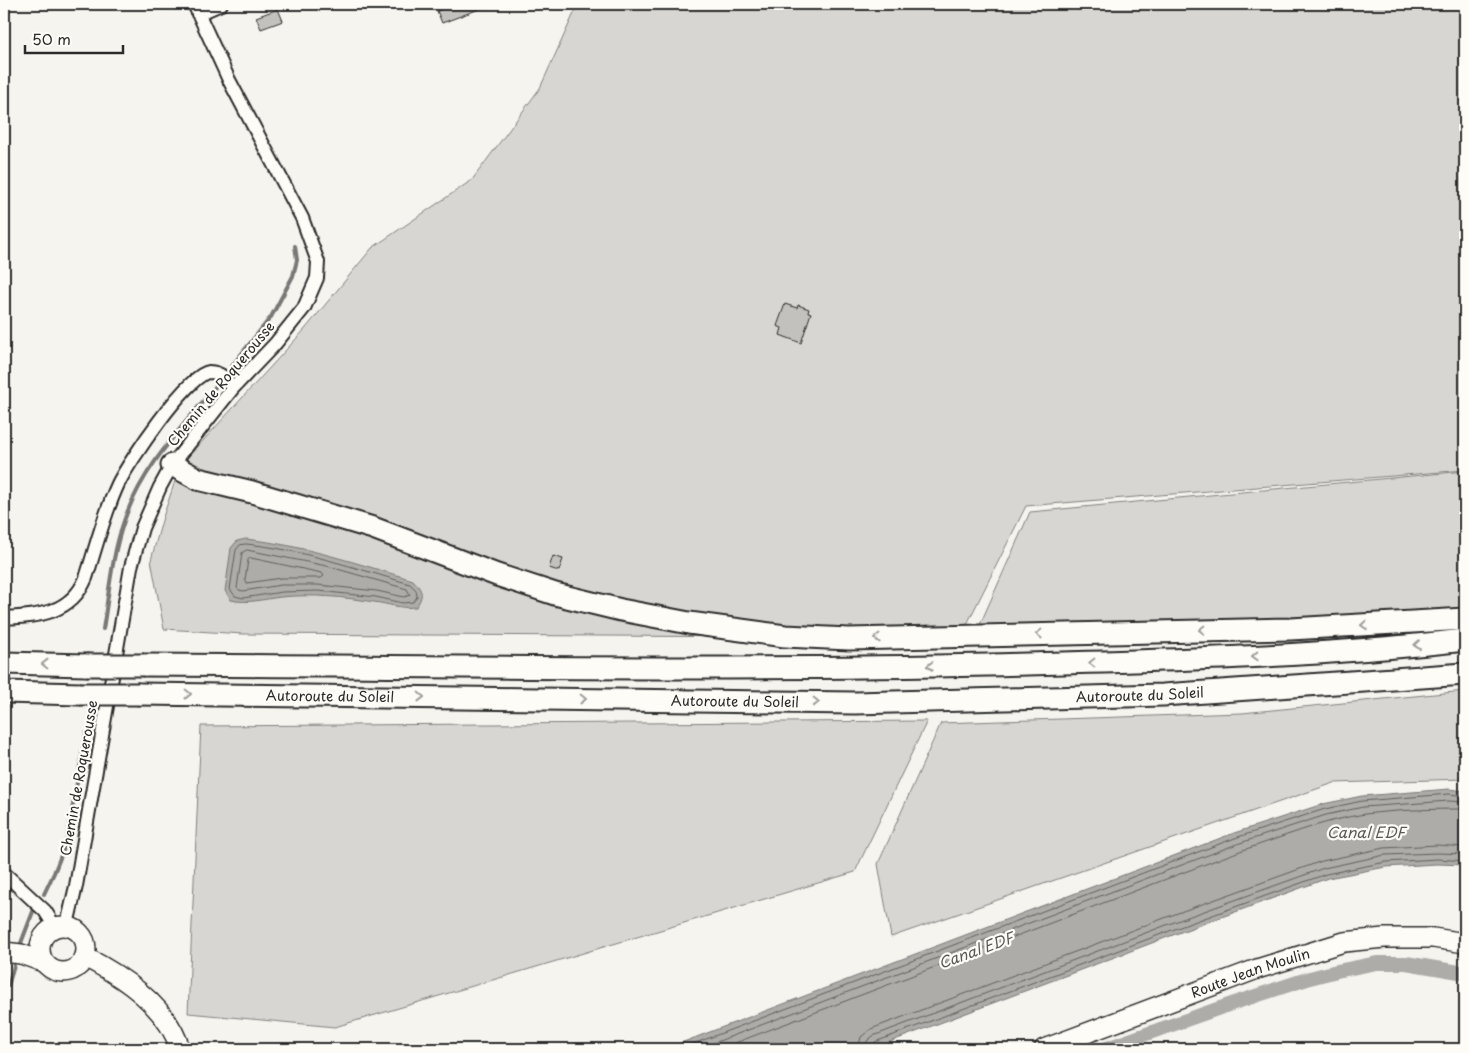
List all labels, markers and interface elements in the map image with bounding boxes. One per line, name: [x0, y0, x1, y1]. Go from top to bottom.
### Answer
scale bar: [25, 22, 122, 54]
text: 50 m: [32, 27, 71, 50]
street label: Chemin de Roquerousse: [162, 317, 279, 451]
one-way arrow: [1360, 620, 1368, 631]
one-way arrow: [1198, 625, 1206, 636]
one-way arrow: [1035, 629, 1043, 639]
one-way arrow: [873, 633, 880, 643]
one-way arrow: [1412, 640, 1420, 651]
one-way arrow: [1250, 650, 1258, 661]
one-way arrow: [1088, 657, 1096, 668]
one-way arrow: [41, 659, 48, 669]
one-way arrow: [926, 661, 934, 671]
street label: Autoroute du Soleil: [1075, 681, 1205, 707]
street label: Autoroute du Soleil: [266, 685, 394, 707]
one-way arrow: [184, 689, 192, 699]
street label: Autoroute du Soleil: [671, 690, 799, 712]
one-way arrow: [417, 692, 425, 702]
one-way arrow: [579, 694, 587, 705]
one-way arrow: [812, 697, 820, 708]
street label: Chemin de Roquerousse: [54, 698, 103, 857]
water label: Canal EDF: [1327, 820, 1408, 843]
water label: Canal EDF: [935, 925, 1018, 974]
street label: Route Jean Moulin: [1188, 942, 1312, 1003]

